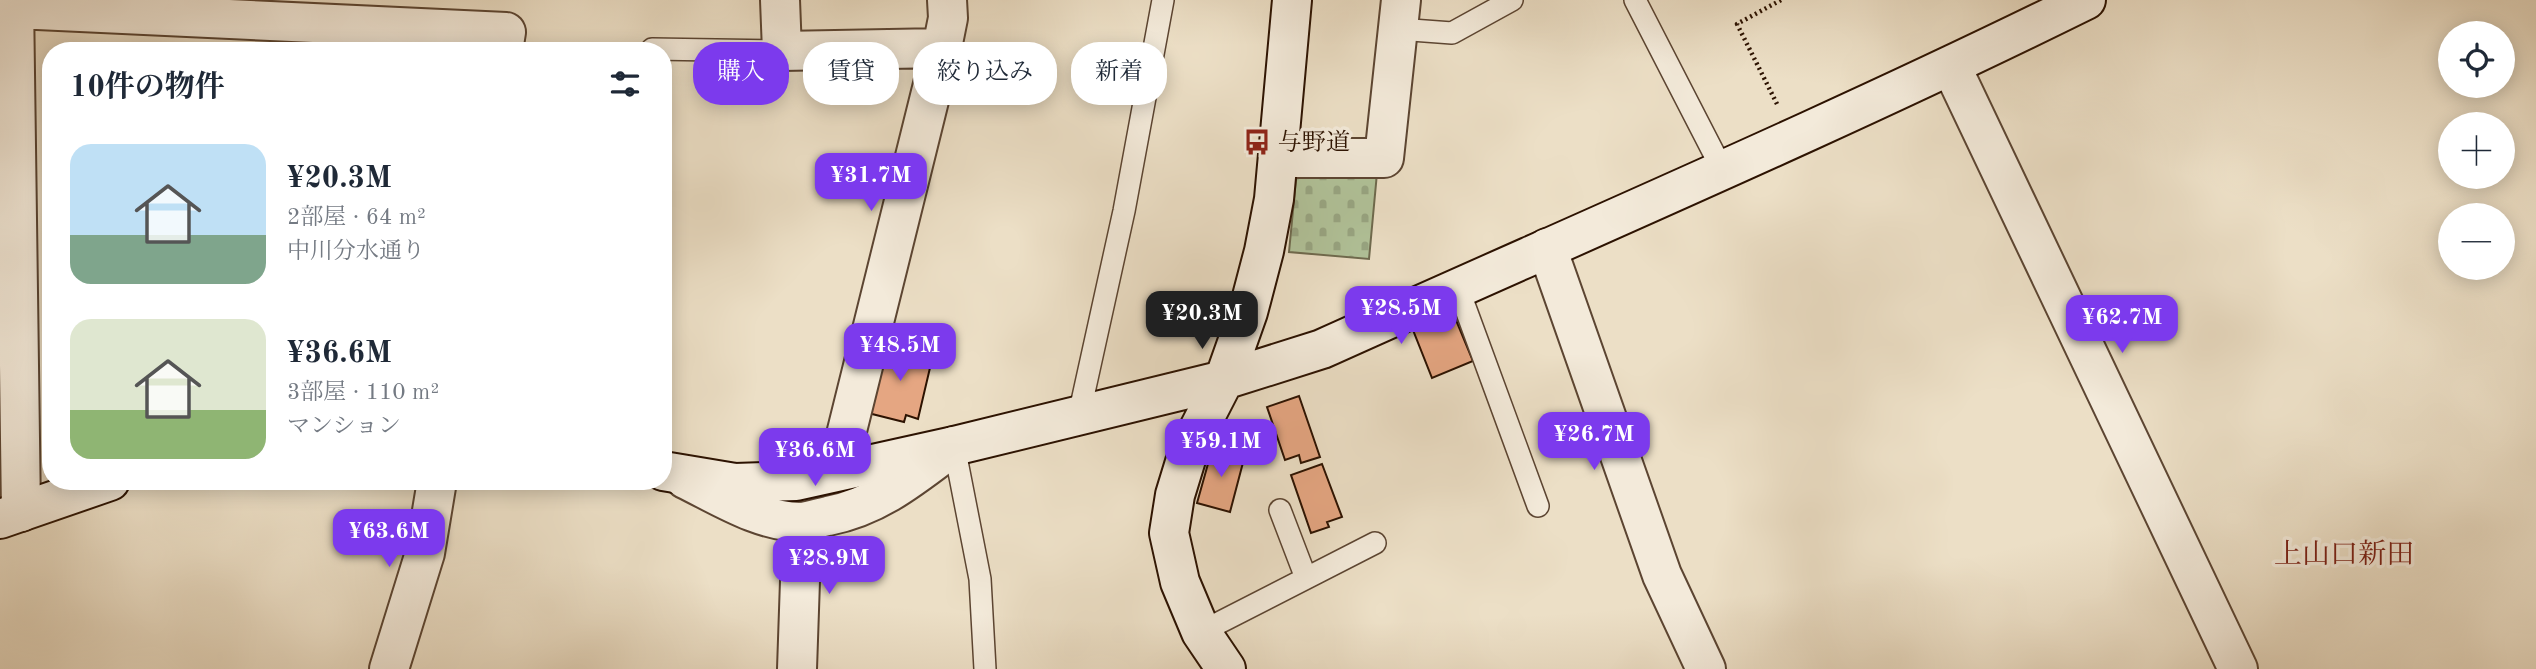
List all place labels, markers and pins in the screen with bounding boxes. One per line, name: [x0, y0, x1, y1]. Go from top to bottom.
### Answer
bus stop icon: 与野道: [1242, 127, 1272, 157]
place label: 与野道: [1278, 129, 1350, 156]
pin: ¥31.7M: [814, 154, 928, 213]
pin: ¥28.5M: [1344, 286, 1458, 346]
pin: ¥20.3M: [1145, 292, 1259, 351]
pin: ¥62.7M: [2065, 296, 2179, 355]
pin: ¥48.5M: [843, 324, 957, 383]
pin: ¥26.7M: [1537, 412, 1651, 472]
pin: ¥59.1M: [1164, 420, 1278, 479]
pin: ¥36.6M: [758, 428, 872, 488]
pin: ¥63.6M: [332, 510, 446, 569]
pin: ¥28.9M: [772, 536, 886, 596]

